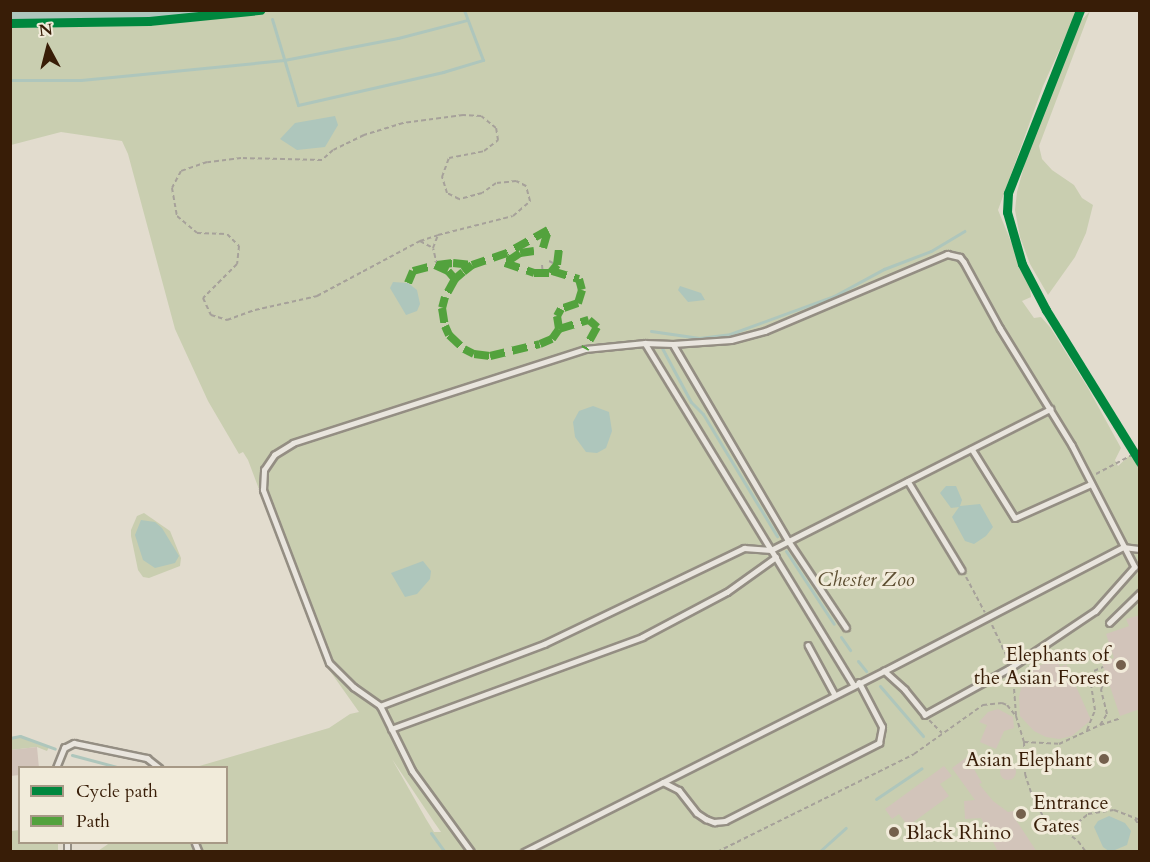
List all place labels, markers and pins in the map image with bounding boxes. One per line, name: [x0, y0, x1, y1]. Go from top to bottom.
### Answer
place label: Elephants of the Asian Forest: [974, 642, 1109, 689]
marker: Elephants of the Asian Forest: [1114, 658, 1128, 672]
place label: Asian Elephant: [966, 747, 1092, 771]
marker: Asian Elephant: [1097, 752, 1111, 766]
place label: Entrance Gates: [1033, 790, 1109, 837]
marker: Entrance Gates: [1014, 807, 1028, 821]
place label: Black Rhino: [906, 820, 1011, 844]
marker: Black Rhino: [887, 825, 901, 839]

